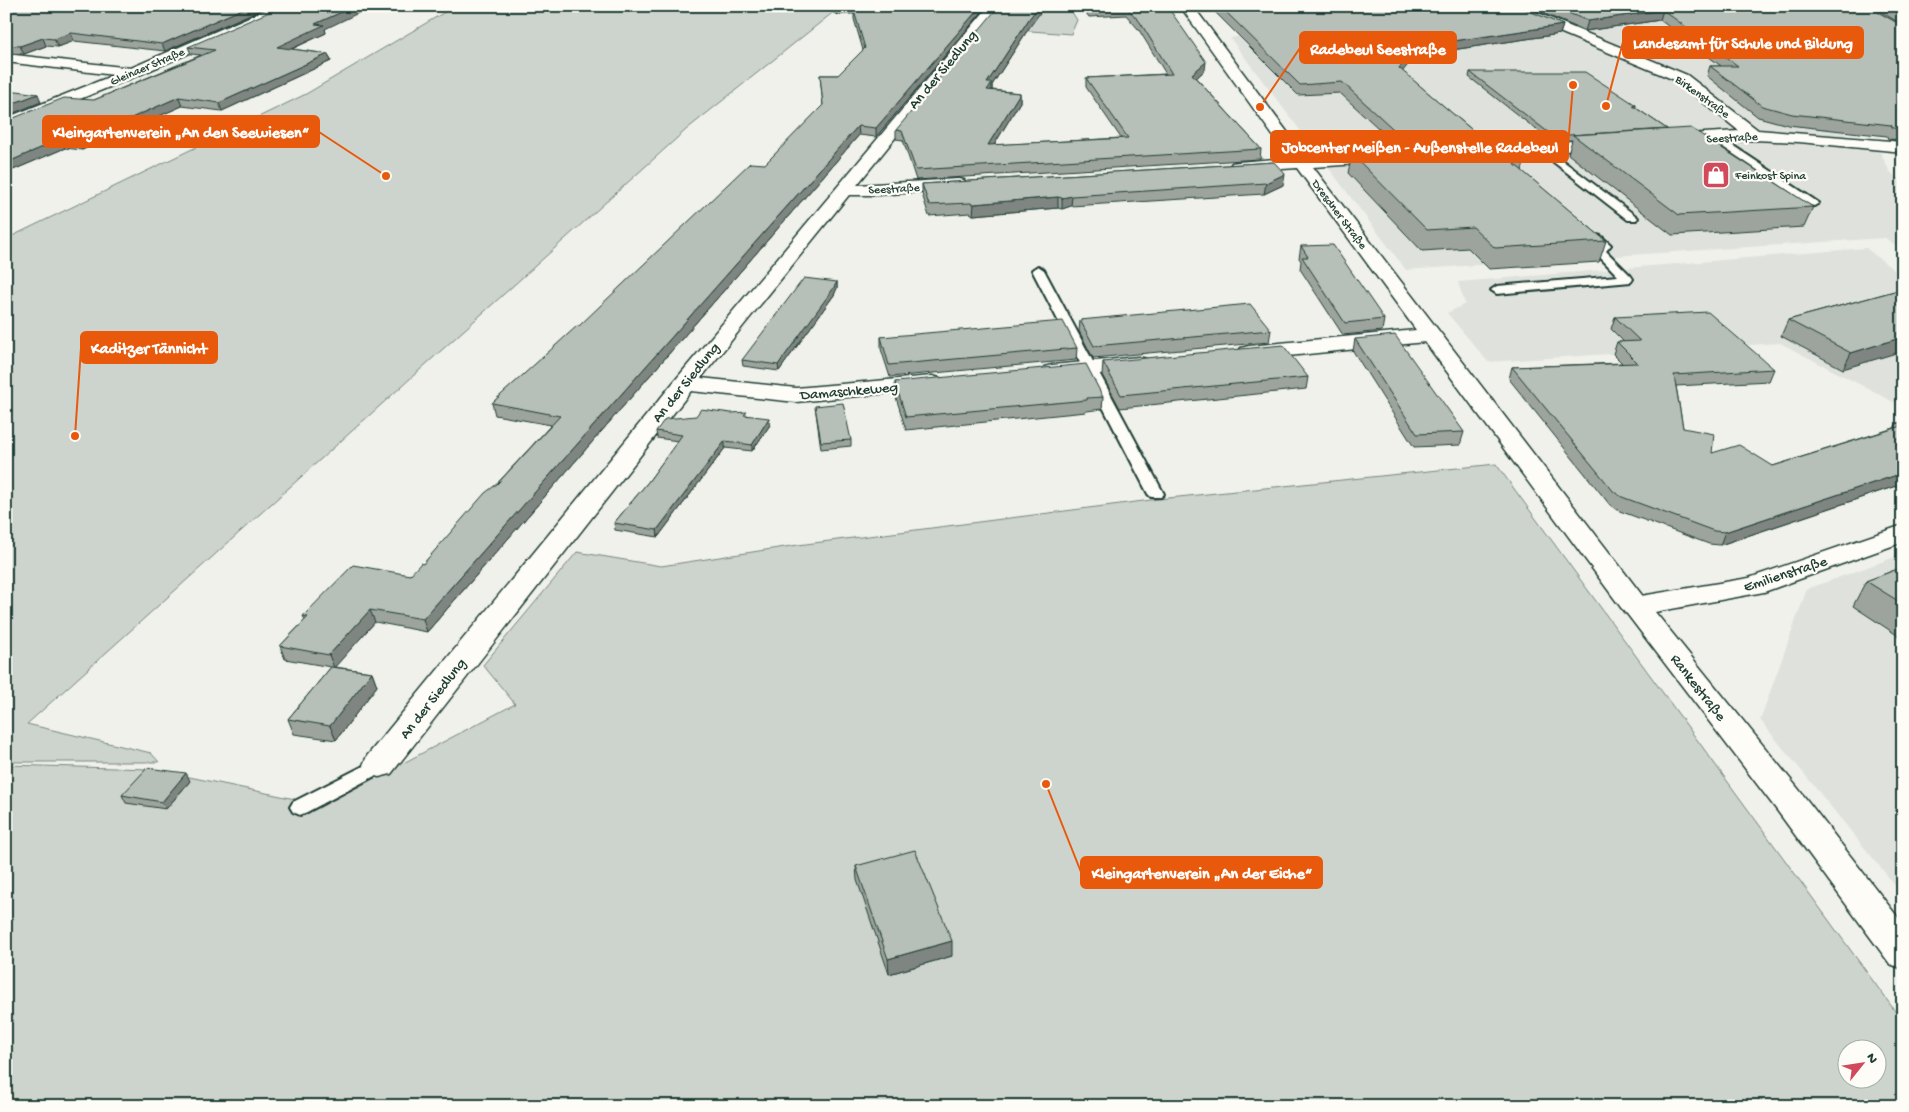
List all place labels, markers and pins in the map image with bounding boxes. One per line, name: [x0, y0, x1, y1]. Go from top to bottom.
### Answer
callout: Landesamt für Schule und Bildung: [1623, 27, 1863, 58]
callout: Radebeul Seestraße: [1300, 32, 1456, 63]
callout: Kleingartenverein „An den Seewiesen“: [43, 116, 319, 147]
callout: Jobcenter Meißen - Außenstelle Radebeul: [1271, 131, 1568, 162]
shop icon: Feinkost Spina: [1701, 160, 1731, 190]
place label: Feinkost Spina: [1734, 170, 1806, 184]
callout: Kaditzer Tännicht: [81, 332, 217, 363]
callout: Kleingartenverein „An der Eiche“: [1081, 857, 1322, 888]

